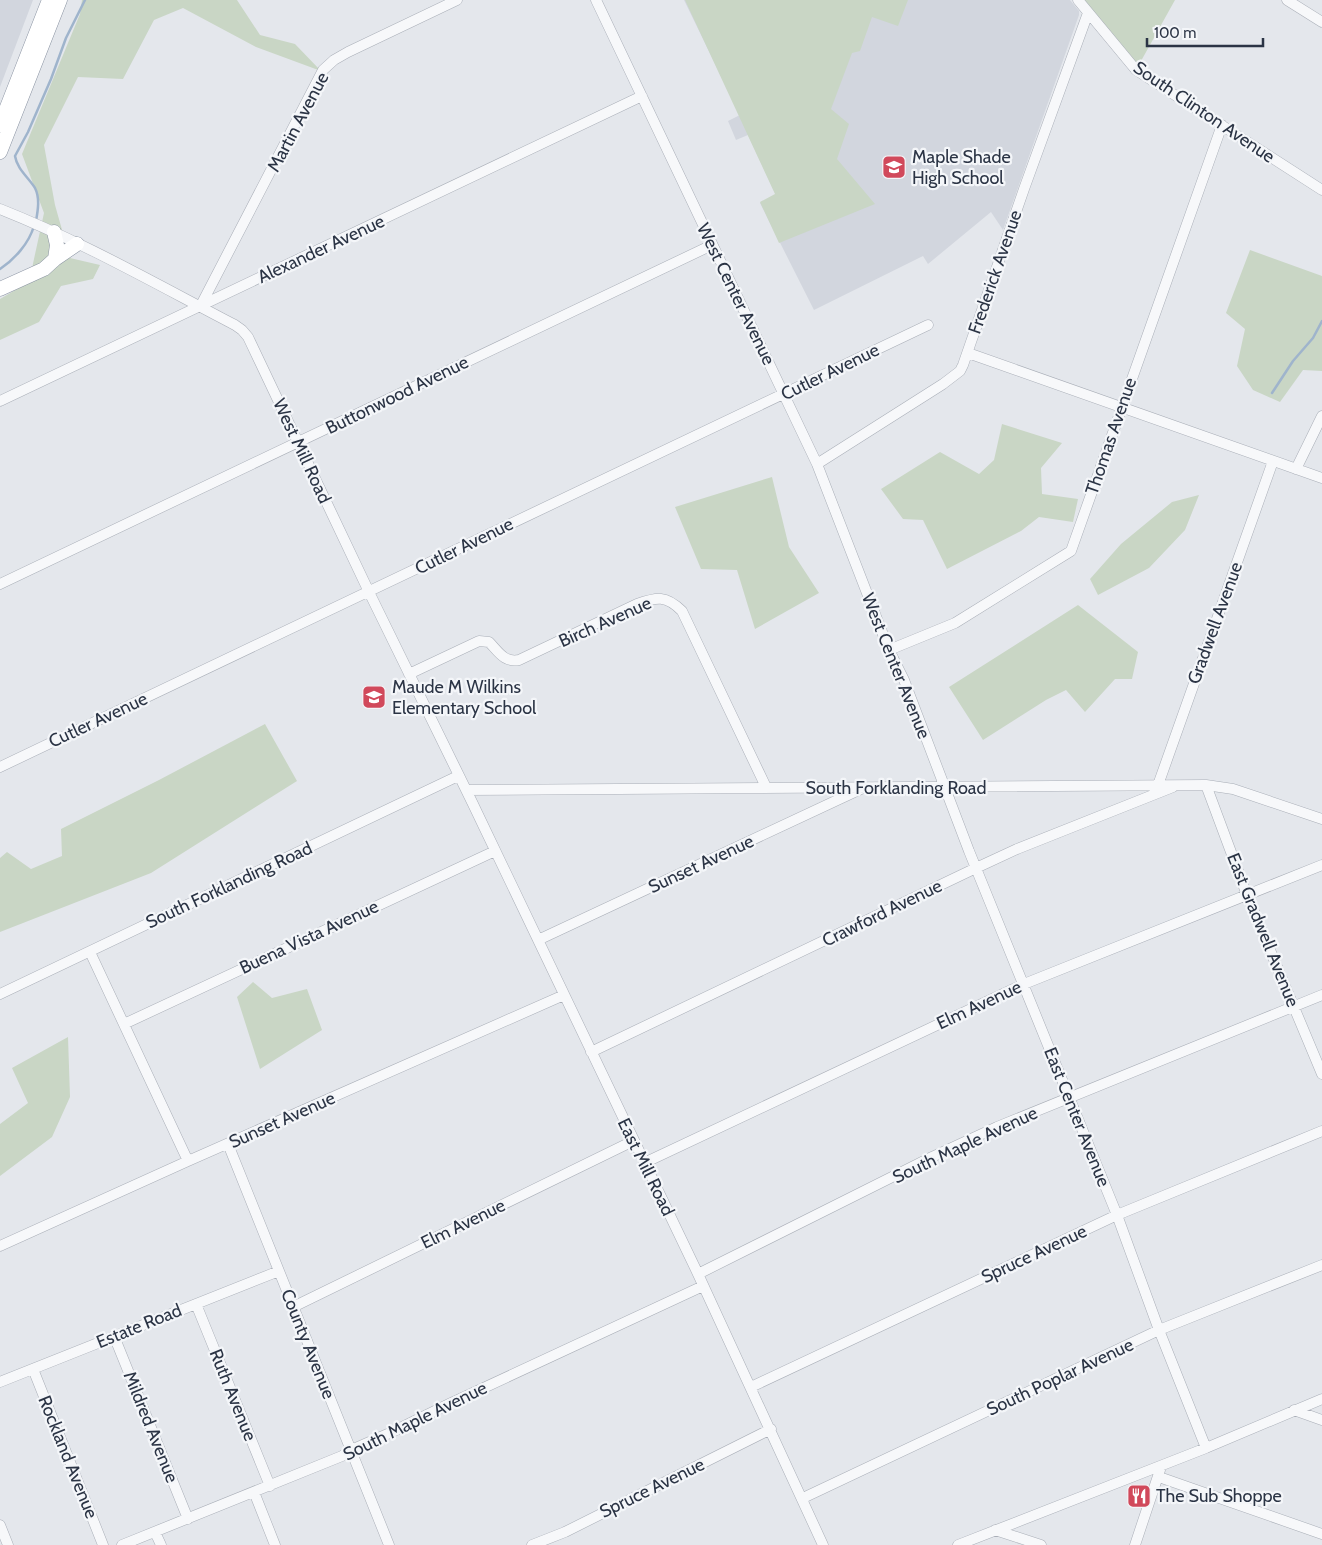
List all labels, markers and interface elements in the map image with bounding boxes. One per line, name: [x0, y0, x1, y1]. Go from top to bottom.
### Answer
scale bar: [1147, 15, 1263, 47]
text: 100 m: [1154, 24, 1196, 42]
street label: South Clinton Avenue: [1129, 57, 1279, 167]
street label: Martin Avenue: [262, 68, 334, 176]
place label: Maple Shade High School: [912, 146, 1011, 189]
school or university icon: Maple Shade High School: [881, 154, 907, 180]
street label: Frederick Avenue: [964, 207, 1026, 337]
street label: Alexander Avenue: [254, 210, 388, 288]
street label: West Center Avenue: [692, 219, 780, 369]
street label: Cutler Avenue: [777, 339, 883, 405]
street label: Buttonwood Avenue: [322, 351, 472, 439]
street label: Thomas Avenue: [1081, 375, 1141, 497]
street label: West Mill Road: [268, 395, 336, 507]
street label: Cutler Avenue: [411, 513, 517, 579]
street label: Gradwell Avenue: [1183, 559, 1247, 687]
street label: West Center Avenue: [857, 590, 935, 742]
street label: Birch Avenue: [555, 592, 655, 652]
place label: Maude M Wilkins Elementary School: [392, 676, 537, 719]
school or university icon: Maude M Wilkins Elementary School: [361, 684, 387, 710]
street label: Cutler Avenue: [45, 688, 151, 752]
street label: South Forklanding Road: [806, 777, 986, 799]
street label: Sunset Avenue: [645, 830, 757, 898]
street label: South Forklanding Road: [142, 837, 316, 933]
street label: East Gradwell Avenue: [1222, 850, 1304, 1010]
street label: Crawford Avenue: [819, 875, 945, 951]
street label: Buena Vista Avenue: [236, 895, 382, 979]
street label: Elm Avenue: [933, 976, 1025, 1034]
street label: East Center Avenue: [1039, 1044, 1115, 1190]
street label: Sunset Avenue: [226, 1087, 338, 1153]
street label: South Maple Avenue: [889, 1102, 1041, 1188]
street label: East Mill Road: [613, 1115, 679, 1219]
street label: Elm Avenue: [417, 1194, 509, 1254]
street label: Spruce Avenue: [978, 1220, 1090, 1288]
street label: County Avenue: [276, 1286, 340, 1402]
street label: Estate Road: [93, 1299, 185, 1353]
street label: South Poplar Avenue: [983, 1333, 1137, 1421]
street label: Ruth Avenue: [205, 1346, 261, 1444]
street label: Mildred Avenue: [119, 1368, 183, 1486]
street label: South Maple Avenue: [339, 1377, 491, 1465]
street label: Rockland Avenue: [33, 1392, 103, 1522]
street label: Spruce Avenue: [596, 1453, 708, 1523]
restaurant icon: The Sub Shoppe: [1126, 1483, 1152, 1509]
place label: The Sub Shoppe: [1156, 1485, 1282, 1507]

